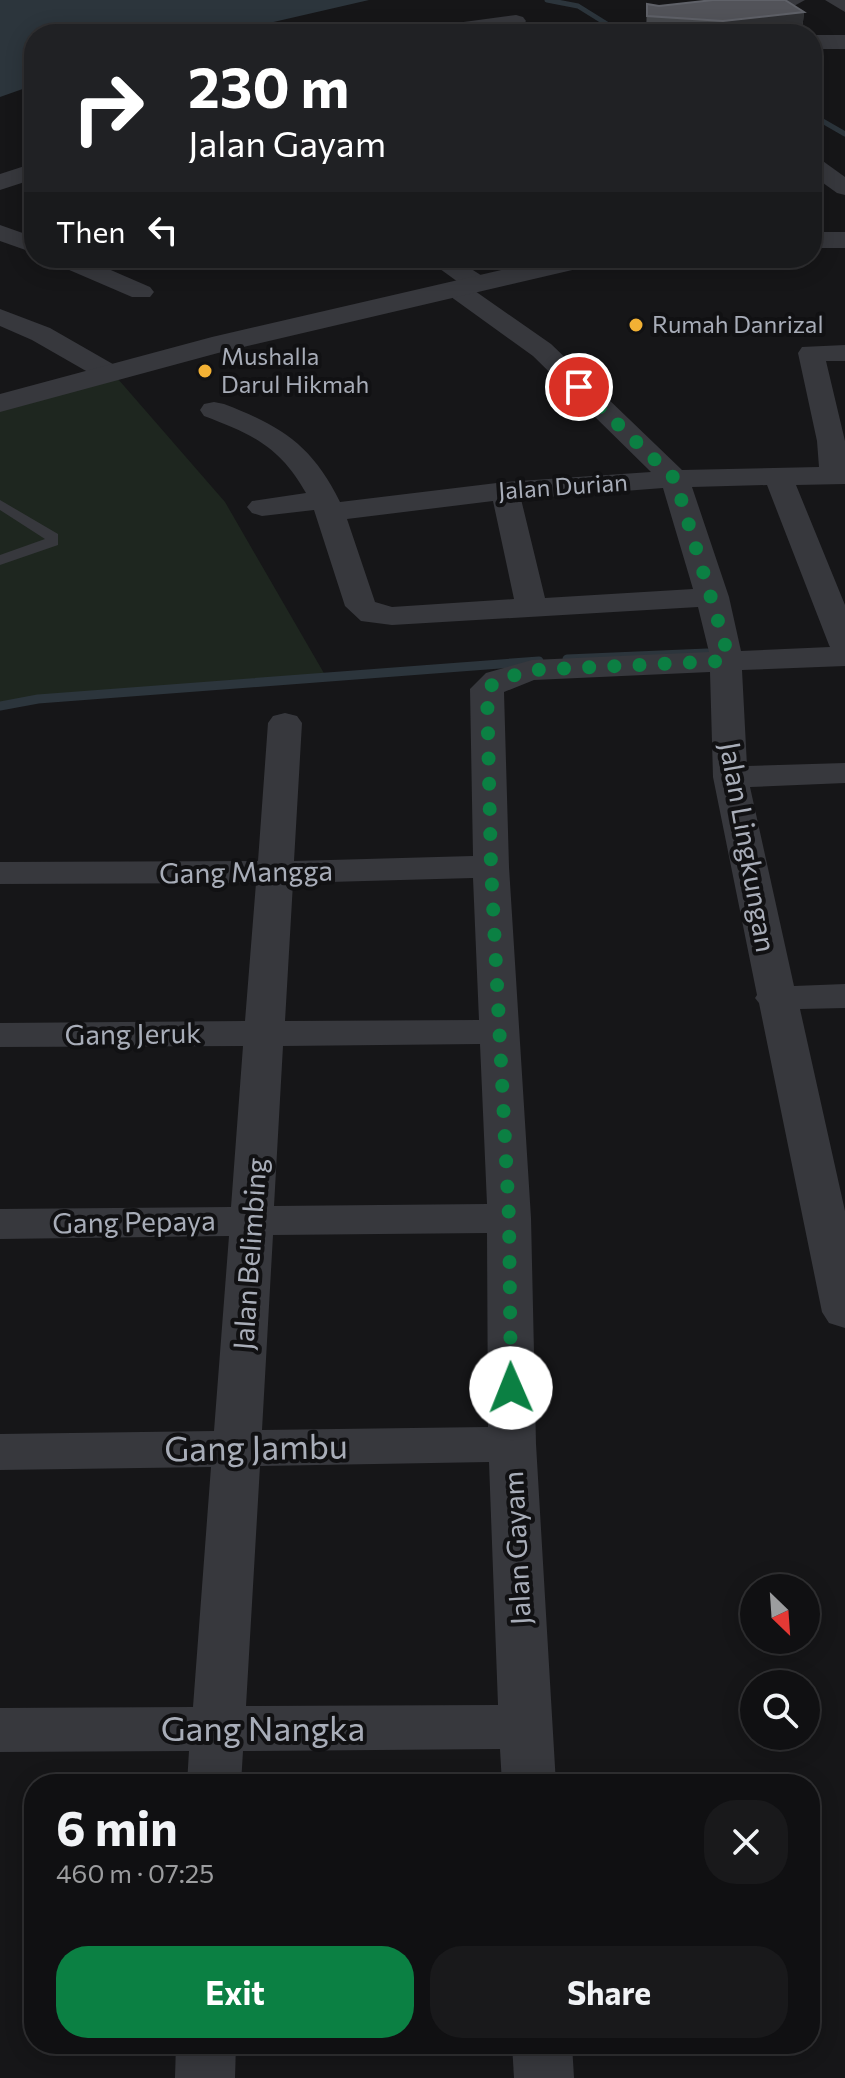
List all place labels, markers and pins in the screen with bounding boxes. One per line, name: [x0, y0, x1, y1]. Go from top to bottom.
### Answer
place label: Rumah Danrizal: [652, 309, 824, 338]
marker: Rumah Danrizal: [627, 316, 645, 334]
place label: Mushalla Darul Hikmah: [221, 341, 369, 398]
pin: [545, 353, 613, 421]
marker: Mushalla Darul Hikmah: [196, 362, 214, 380]

